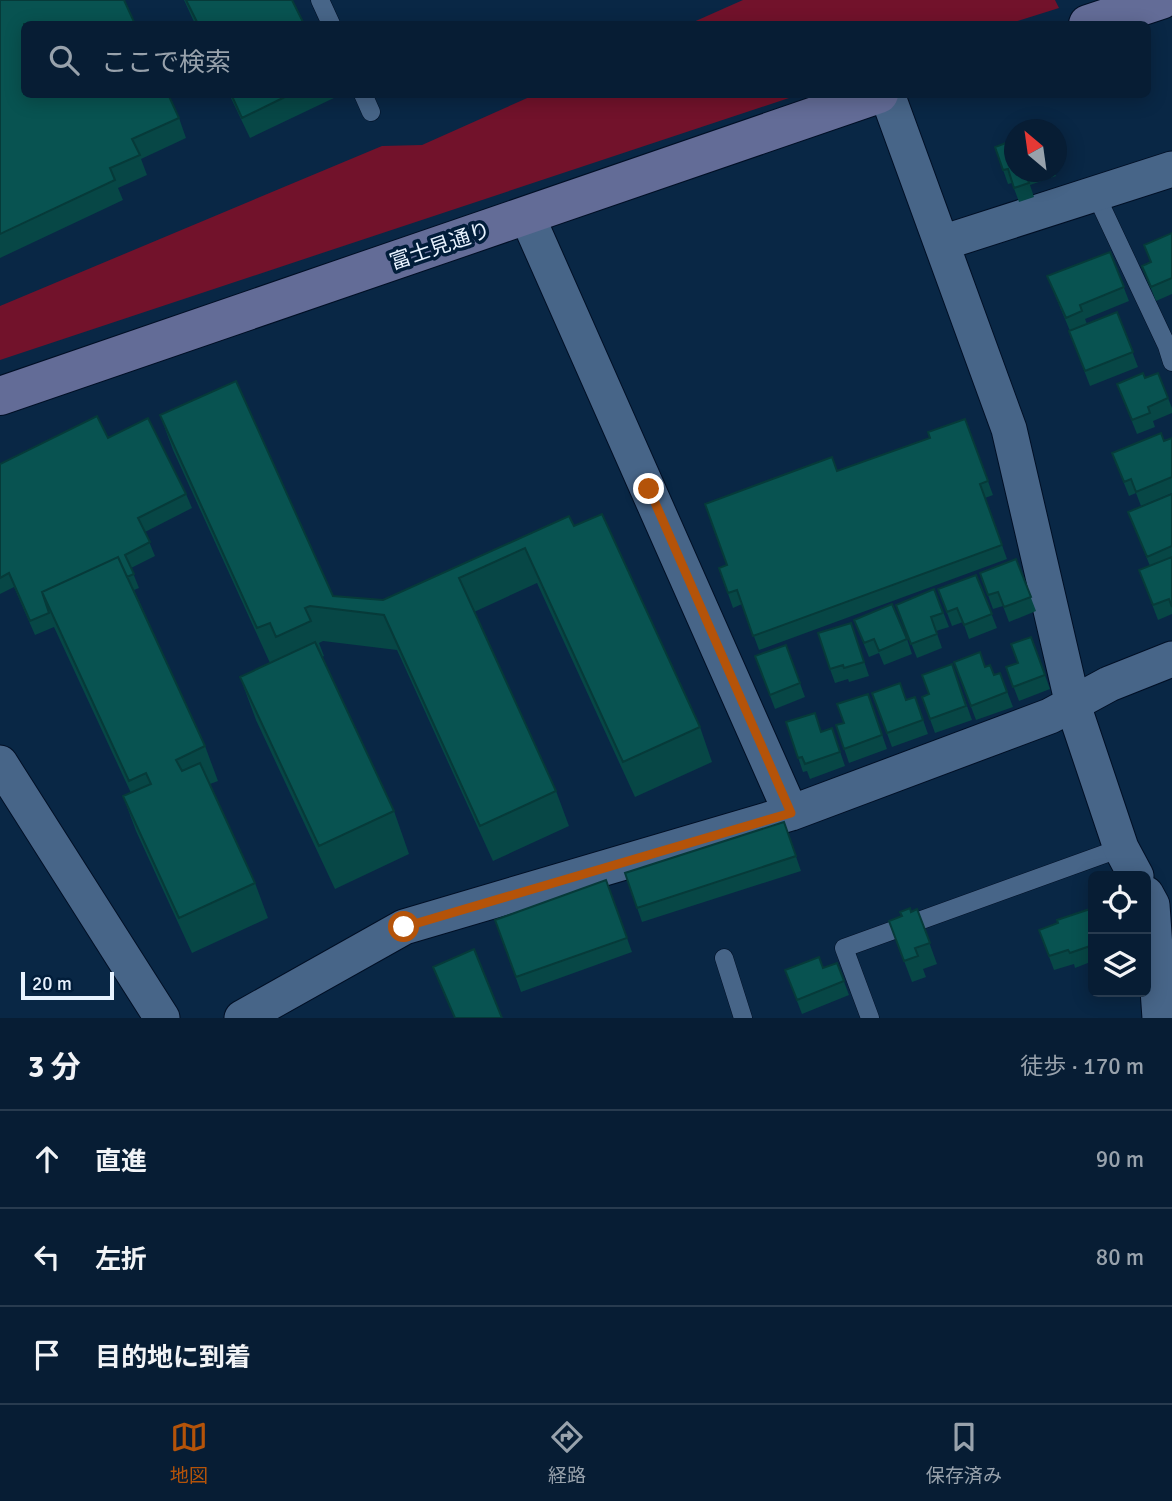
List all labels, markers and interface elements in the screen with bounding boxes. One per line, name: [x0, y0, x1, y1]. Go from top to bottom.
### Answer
search box: [21, 21, 1151, 98]
icon: search: [45, 41, 83, 79]
text: ここで検索: [101, 47, 231, 79]
north arrow: [1004, 119, 1067, 182]
street label: 富士見通り: [386, 217, 494, 275]
route end: [633, 473, 664, 504]
map controls: [1088, 871, 1151, 997]
button: locate: [1088, 871, 1151, 934]
route start: [388, 911, 419, 942]
button: layers: [1088, 934, 1151, 997]
scale bar: [21, 969, 114, 1001]
text: 20 m: [32, 972, 72, 996]
text: 3 分: [28, 1049, 81, 1086]
text: 徒歩 · 170 m: [1020, 1052, 1144, 1081]
icon: ahead: [28, 1140, 66, 1178]
text: 90 m: [1096, 1145, 1144, 1174]
text: 直進: [95, 1146, 147, 1178]
icon: left: [28, 1238, 66, 1276]
text: 80 m: [1096, 1243, 1144, 1272]
text: 左折: [95, 1244, 147, 1276]
icon: arrive: [28, 1336, 66, 1374]
text: 目的地に到着: [95, 1342, 251, 1374]
tab: 地図: [170, 1418, 208, 1488]
tab: 経路: [548, 1418, 586, 1488]
tab: 保存済み: [926, 1418, 1002, 1488]

